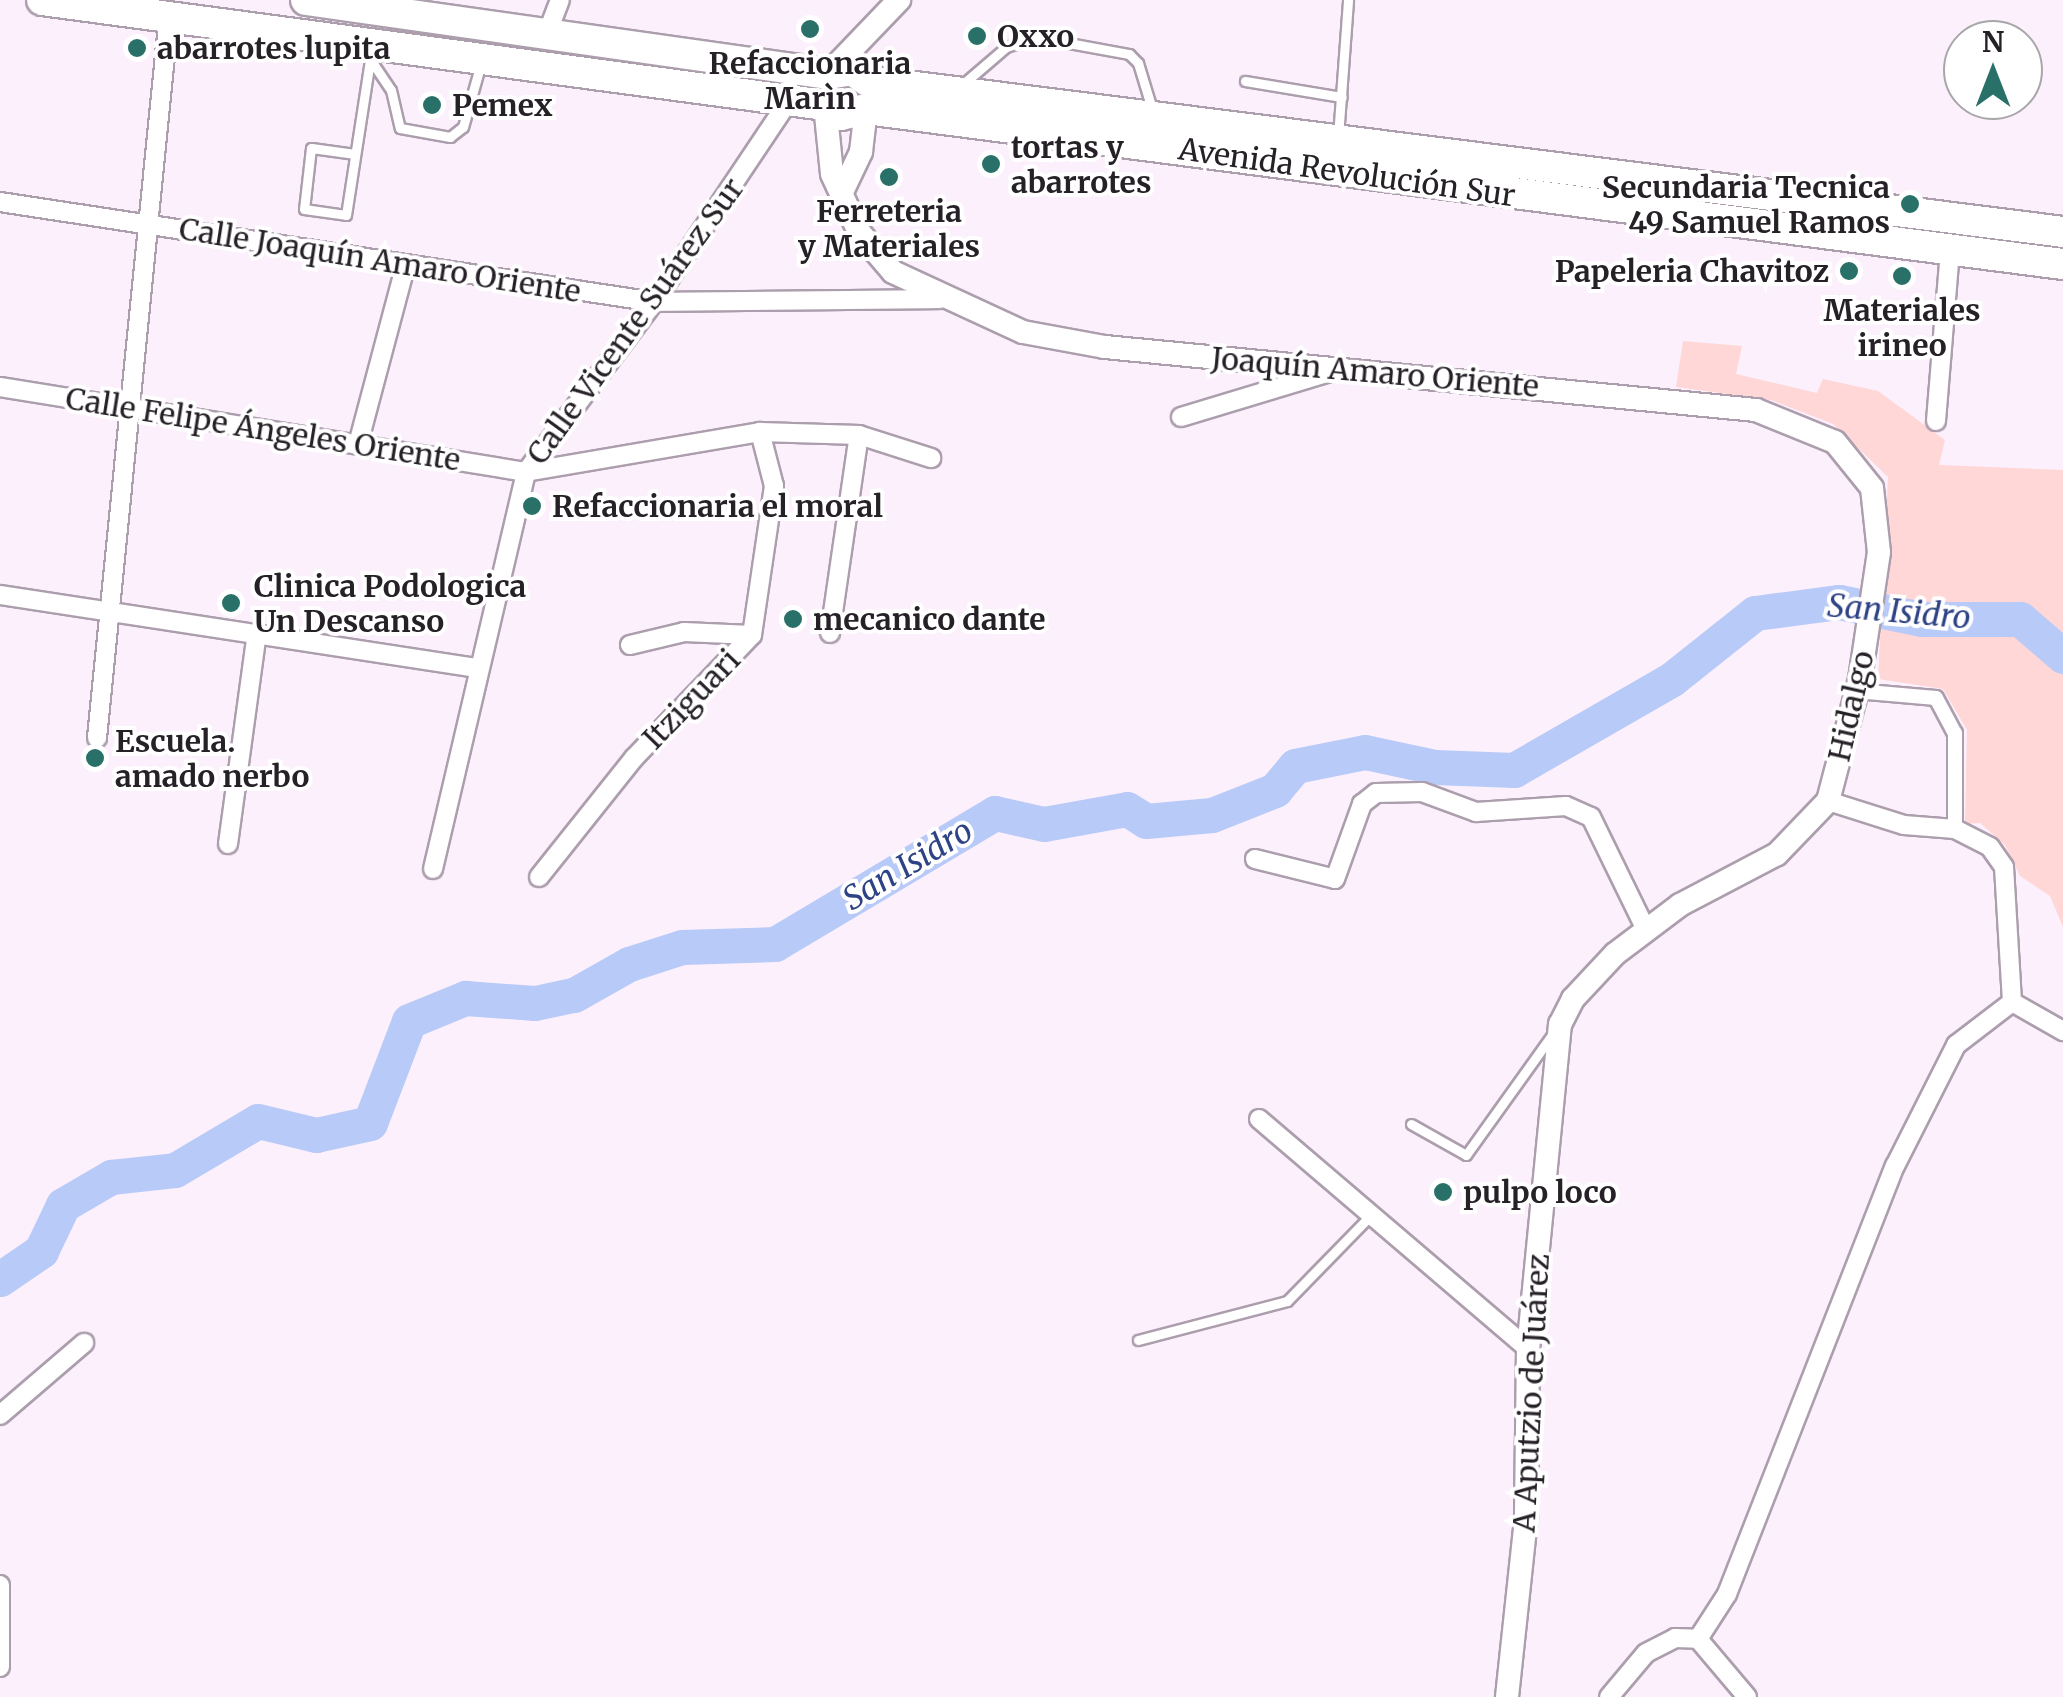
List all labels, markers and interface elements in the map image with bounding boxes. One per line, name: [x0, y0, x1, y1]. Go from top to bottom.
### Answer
marker: Refaccionaria Marìn: [799, 18, 821, 40]
place label: Oxxo: [997, 18, 1074, 54]
north arrow: [1943, 20, 2043, 120]
text: N: [1982, 24, 2004, 60]
marker: Oxxo: [966, 25, 988, 47]
place label: abarrotes lupita: [157, 30, 390, 66]
marker: abarrotes lupita: [126, 37, 148, 59]
place label: Refaccionaria Marìn: [709, 45, 911, 116]
place label: Pemex: [452, 87, 552, 123]
marker: Pemex: [421, 94, 443, 116]
place label: tortas y abarrotes: [1011, 129, 1151, 200]
street label: Avenida Revolución Sur: [1176, 131, 1518, 213]
marker: tortas y abarrotes: [980, 153, 1002, 175]
marker: Ferreteria y Materiales: [878, 166, 900, 188]
place label: Secundaria Tecnica 49 Samuel Ramos: [1602, 169, 1890, 240]
street label: Calle Vicente Suárez Sur: [519, 171, 751, 471]
place label: Ferreteria y Materiales: [798, 193, 980, 264]
marker: Secundaria Tecnica 49 Samuel Ramos: [1899, 193, 1921, 215]
street label: Calle Joaquín Amaro Oriente: [177, 210, 583, 310]
place label: Papeleria Chavitoz: [1555, 253, 1829, 289]
marker: Papeleria Chavitoz: [1838, 260, 1860, 282]
marker: Materiales irineo: [1891, 265, 1913, 287]
place label: Materiales irineo: [1823, 292, 1981, 362]
street label: Joaquín Amaro Oriente: [1210, 340, 1540, 404]
street label: Calle Felipe Ángeles Oriente: [63, 380, 463, 478]
place label: Refaccionaria el moral: [552, 488, 883, 524]
marker: Refaccionaria el moral: [521, 495, 543, 517]
place label: Clinica Podologica Un Descanso: [254, 568, 526, 638]
water label: San Isidro: [1826, 587, 1972, 637]
marker: Clinica Podologica Un Descanso: [218, 590, 244, 616]
place label: mecanico dante: [813, 601, 1045, 637]
marker: mecanico dante: [782, 608, 804, 630]
street label: Itziguari: [635, 642, 747, 756]
street label: Hidalgo: [1821, 647, 1881, 765]
place label: Escuela. amado nerbo: [115, 723, 309, 794]
marker: Escuela. amado nerbo: [84, 747, 106, 769]
water label: San Isidro: [837, 812, 979, 918]
place label: pulpo loco: [1463, 1174, 1617, 1210]
marker: pulpo loco: [1432, 1181, 1454, 1203]
street label: A Aputzio de Juárez: [1506, 1253, 1556, 1533]

